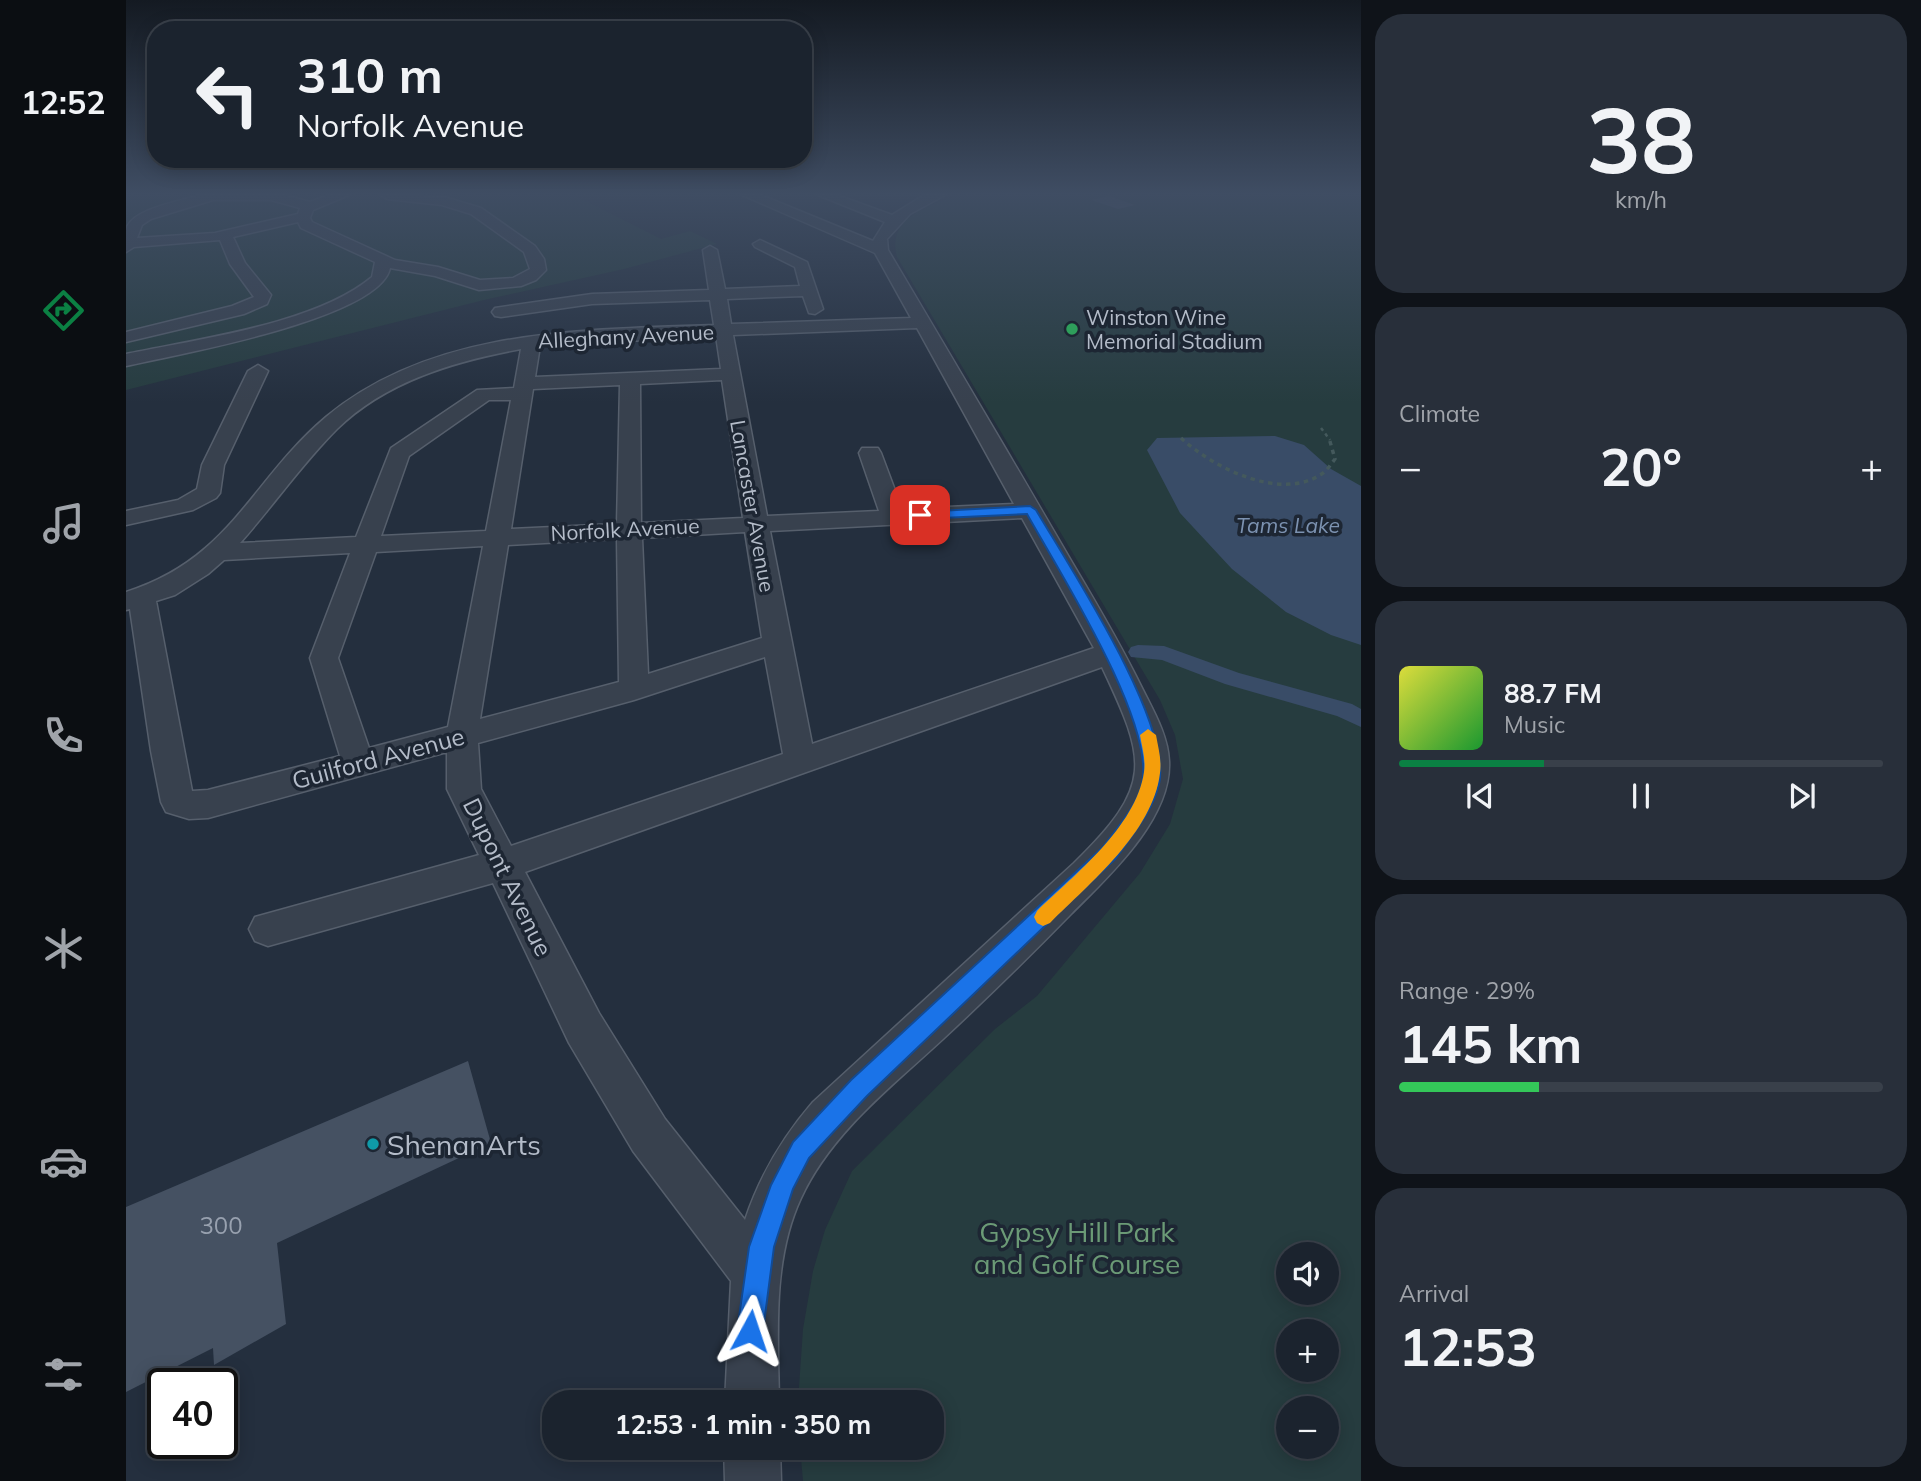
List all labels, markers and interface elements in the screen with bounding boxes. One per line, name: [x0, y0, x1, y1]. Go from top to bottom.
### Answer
text: 310 m: [297, 44, 443, 105]
icon: left: [182, 49, 273, 140]
text: 12:52: [21, 82, 105, 122]
text: 38: [1586, 82, 1696, 196]
text: Norfolk Avenue: [297, 105, 524, 145]
text: km/h: [1615, 185, 1667, 214]
icon: directions: [39, 286, 88, 335]
place label: Winston Wine Memorial Stadium: [1086, 304, 1263, 354]
street label: Alleghany Avenue: [537, 318, 715, 354]
marker: Winston Wine Memorial Stadium: [1064, 321, 1080, 337]
text: Climate: [1399, 399, 1480, 428]
street label: Lancaster Avenue: [725, 418, 781, 594]
text: 20°: [1600, 434, 1682, 499]
text: −: [1399, 443, 1422, 491]
text: +: [1860, 443, 1883, 491]
pin: [890, 485, 950, 545]
icon: arrive: [901, 496, 939, 534]
icon: music: [39, 499, 88, 548]
street label: Norfolk Avenue: [550, 512, 700, 546]
water label: Tams Lake: [1236, 512, 1340, 538]
text: 88.7 FM: [1504, 677, 1602, 710]
text: Music: [1504, 710, 1565, 739]
icon: phone: [39, 711, 88, 760]
street label: Guilford Avenue: [289, 721, 467, 795]
icon: previous: [1461, 777, 1499, 815]
icon: pause: [1622, 777, 1660, 815]
icon: next: [1783, 777, 1821, 815]
street label: Dupont Avenue: [457, 793, 559, 961]
icon: climate: [39, 924, 88, 973]
text: Range · 29%: [1399, 976, 1535, 1005]
text: 145 km: [1399, 1011, 1582, 1076]
place label: ShenanArts: [387, 1127, 541, 1162]
marker: ShenanArts: [365, 1136, 381, 1152]
icon: car: [39, 1137, 88, 1186]
house number: 300: [199, 1210, 243, 1240]
park label: Gypsy Hill Park and Golf Course: [974, 1214, 1180, 1281]
map controls: [1276, 1242, 1339, 1459]
button: sound: [1276, 1242, 1339, 1305]
text: Arrival: [1399, 1279, 1469, 1308]
position arrow: [713, 1294, 787, 1368]
text: 12:53: [1399, 1314, 1537, 1379]
button: +: [1276, 1319, 1339, 1382]
icon: filters: [39, 1350, 88, 1399]
speed limit sign: 40: [147, 1368, 238, 1459]
button: −: [1276, 1396, 1339, 1459]
text: 12:53 · 1 min · 350 m: [615, 1408, 871, 1441]

